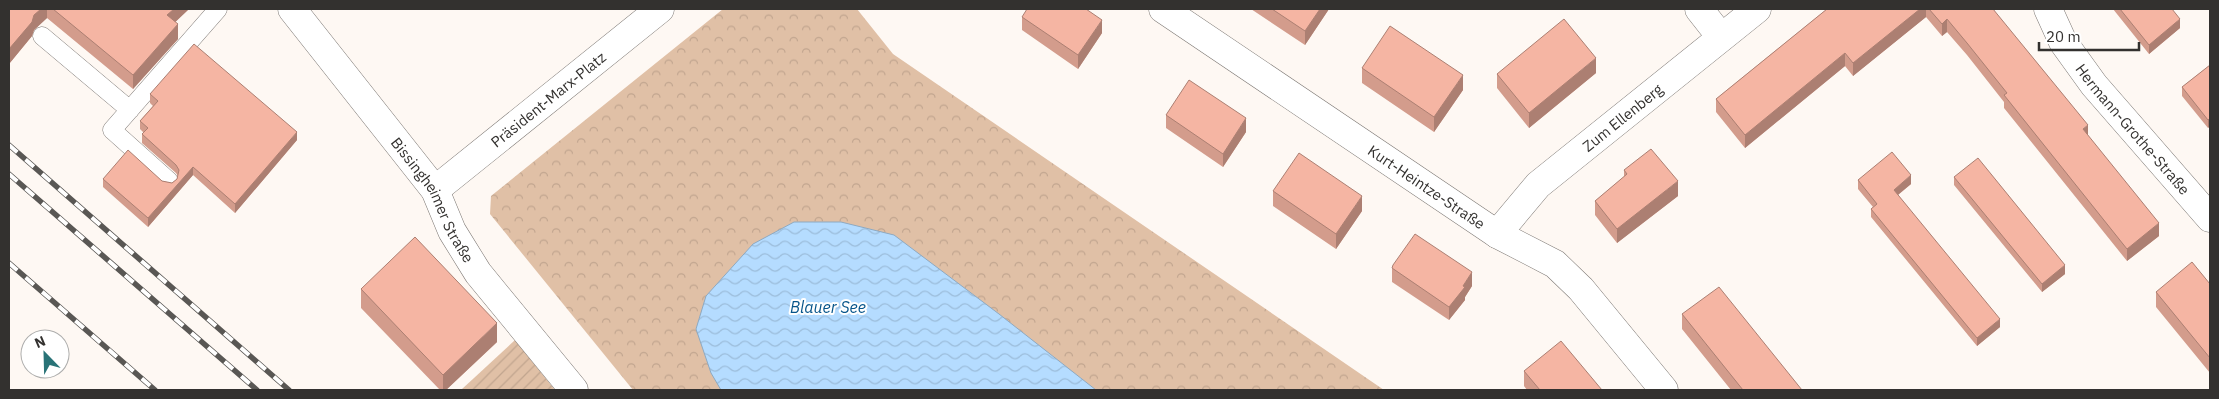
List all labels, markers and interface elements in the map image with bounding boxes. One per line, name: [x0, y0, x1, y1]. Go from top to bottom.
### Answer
scale bar: [2039, 20, 2139, 52]
text: 20 m: [2046, 27, 2081, 46]
street label: Präsident-Marx-Platz: [487, 47, 609, 151]
street label: Hermann-Grothe-Straße: [2072, 60, 2194, 198]
street label: Zum Ellenberg: [1578, 79, 1666, 155]
street label: Bissingheimer Straße: [387, 133, 479, 266]
street label: Kurt-Heintze-Straße: [1365, 140, 1489, 233]
water label: Blauer See: [790, 297, 866, 317]
north arrow: [20, 329, 70, 379]
text: N: [32, 332, 48, 352]

